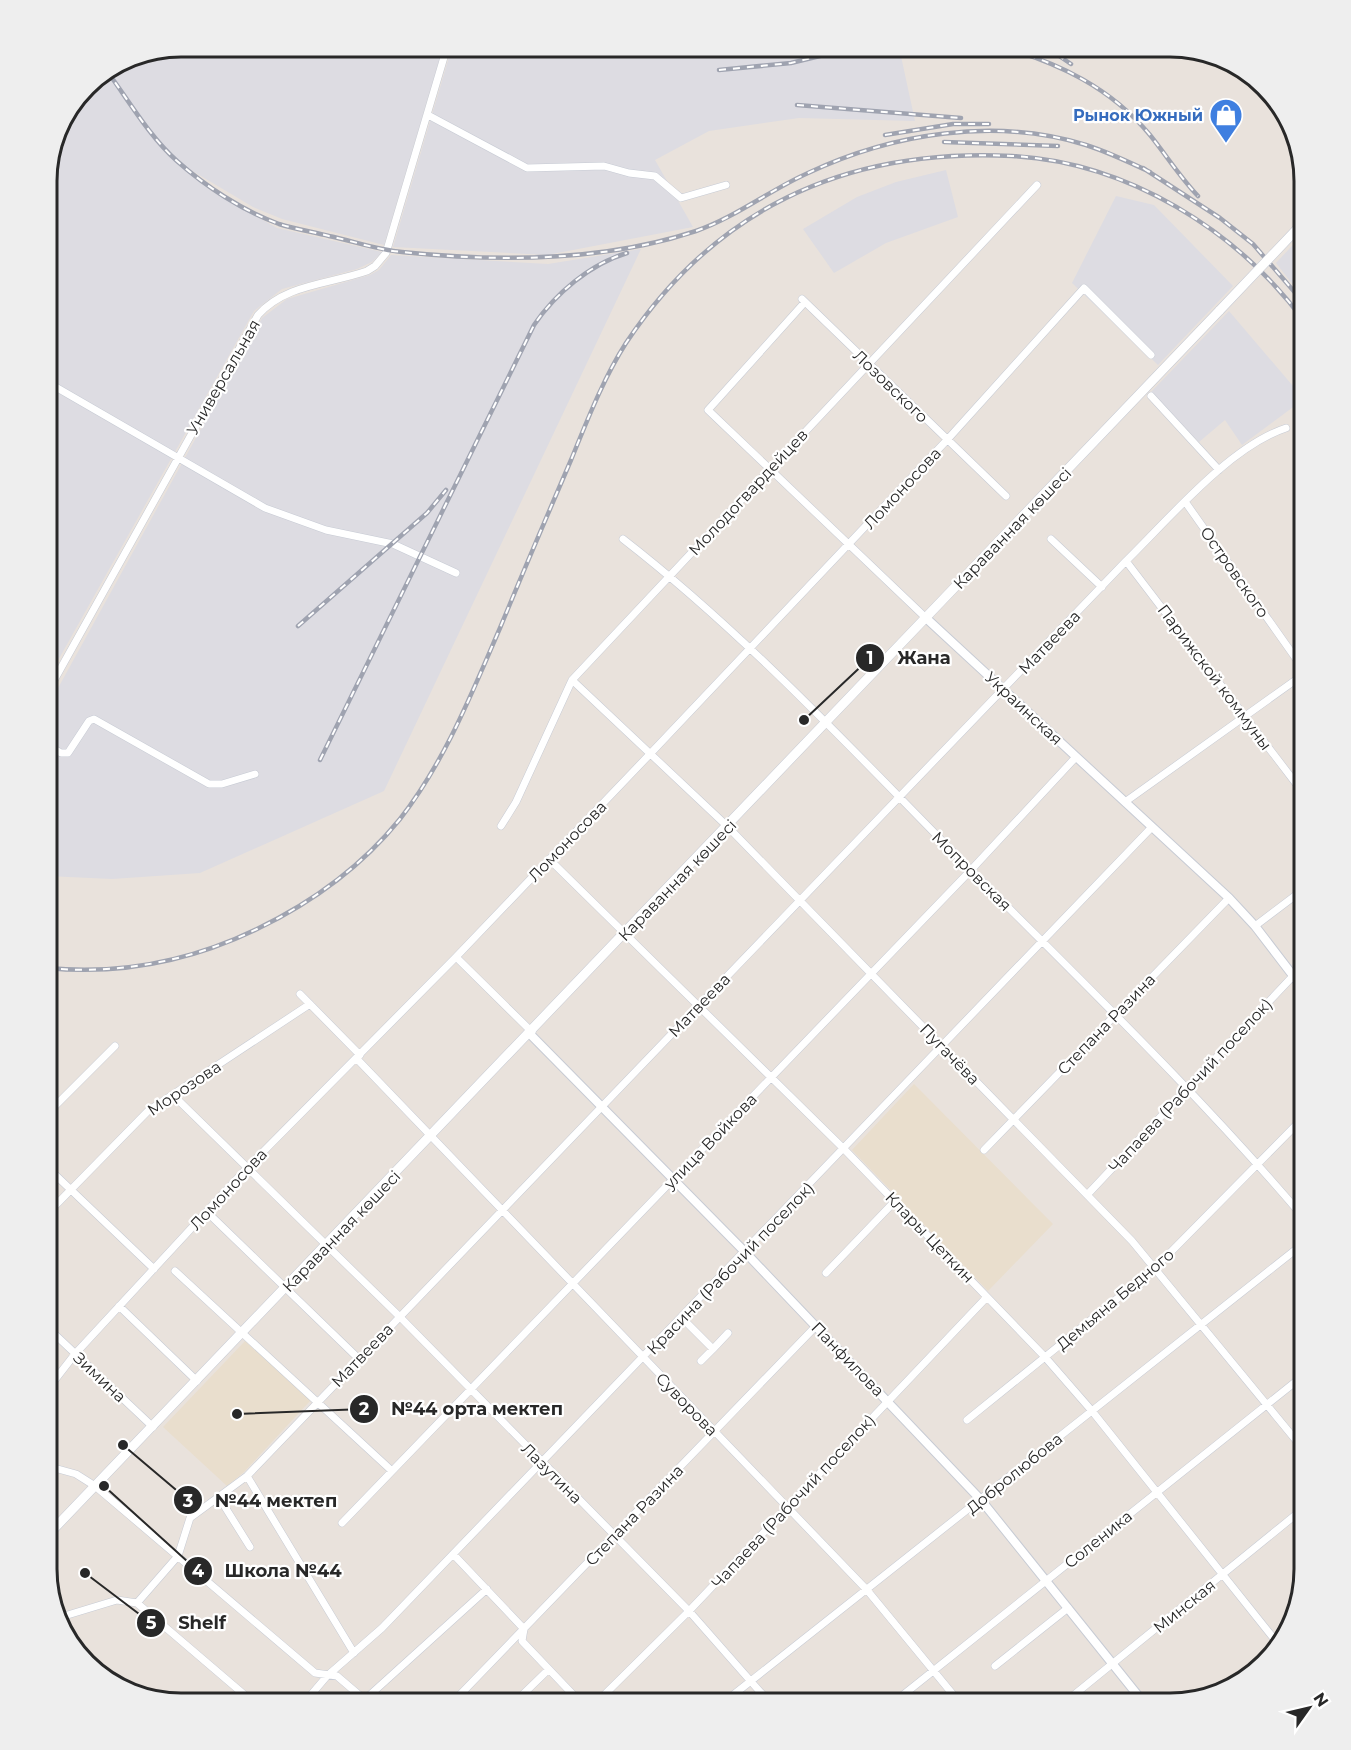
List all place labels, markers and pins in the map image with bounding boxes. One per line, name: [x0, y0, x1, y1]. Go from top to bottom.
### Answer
shop icon: Рынок Южный: [1208, 97, 1244, 144]
place label: Рынок Южный: [1073, 106, 1203, 125]
callout: Жана: [855, 640, 963, 676]
callout: №44 орта мектеп: [349, 1391, 575, 1427]
callout: №44 мектеп: [173, 1482, 349, 1518]
callout: Школа №44: [183, 1553, 354, 1589]
callout: Shelf: [136, 1605, 238, 1641]

